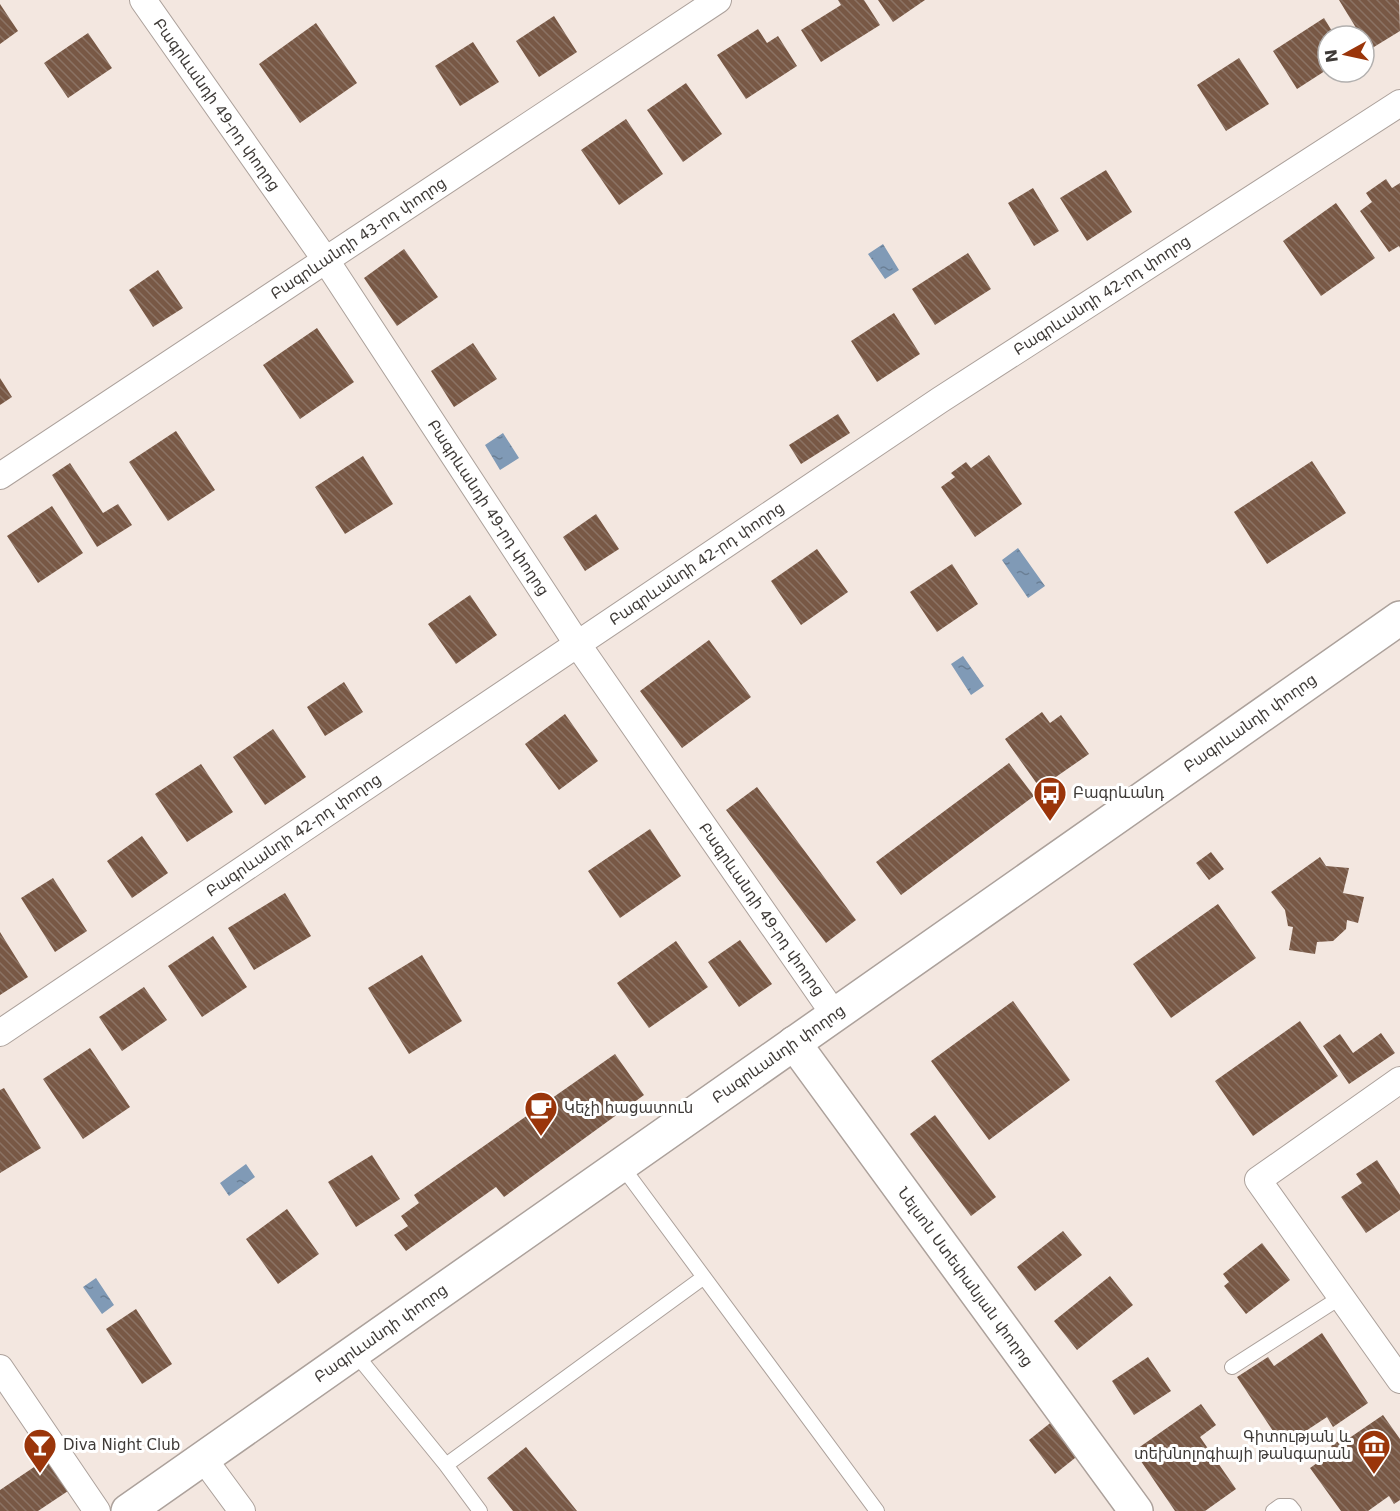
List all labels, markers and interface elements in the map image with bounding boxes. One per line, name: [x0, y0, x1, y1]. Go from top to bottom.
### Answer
street label: Բագրևանդի 49-րդ փողոց: [150, 15, 283, 195]
north arrow: [1316, 24, 1376, 84]
text: N: [1321, 48, 1342, 64]
street label: Բագրևանդի 43-րդ փողոց: [267, 174, 450, 303]
street label: Բագրևանդի 42-րդ փողոց: [1010, 232, 1194, 359]
street label: Բագրևանդի 49-րդ փողոց: [424, 416, 552, 599]
street label: Բագրևանդի 42-րդ փողոց: [606, 499, 788, 629]
street label: Բագրևանդի փողոց: [1180, 670, 1320, 776]
street label: Բագրևանդի 42-րդ փողոց: [203, 770, 385, 901]
bus stop icon: Բագրևանդ: [1032, 775, 1068, 822]
place label: Բագրևանդ: [1073, 784, 1164, 802]
street label: Բագրևանդի 49-րդ փողոց: [695, 819, 828, 1000]
street label: Բագրևանդի փողոց: [709, 1001, 849, 1107]
cafe icon: Կեչի հացատուն: [523, 1090, 559, 1137]
place label: Կեչի հացատուն: [564, 1099, 693, 1117]
street label: Նելսոն Ստեփանյան փողոց: [894, 1184, 1036, 1370]
street label: Բագրևանդի փողոց: [311, 1281, 451, 1386]
bar icon: Diva Night Club: [22, 1427, 58, 1474]
place label: Գիտության և տեխնոլոգիայի թանգարան: [1134, 1428, 1352, 1463]
museum icon: Գիտության և տեխնոլոգիայի թանգարան: [1356, 1428, 1392, 1475]
place label: Diva Night Club: [63, 1436, 180, 1454]

